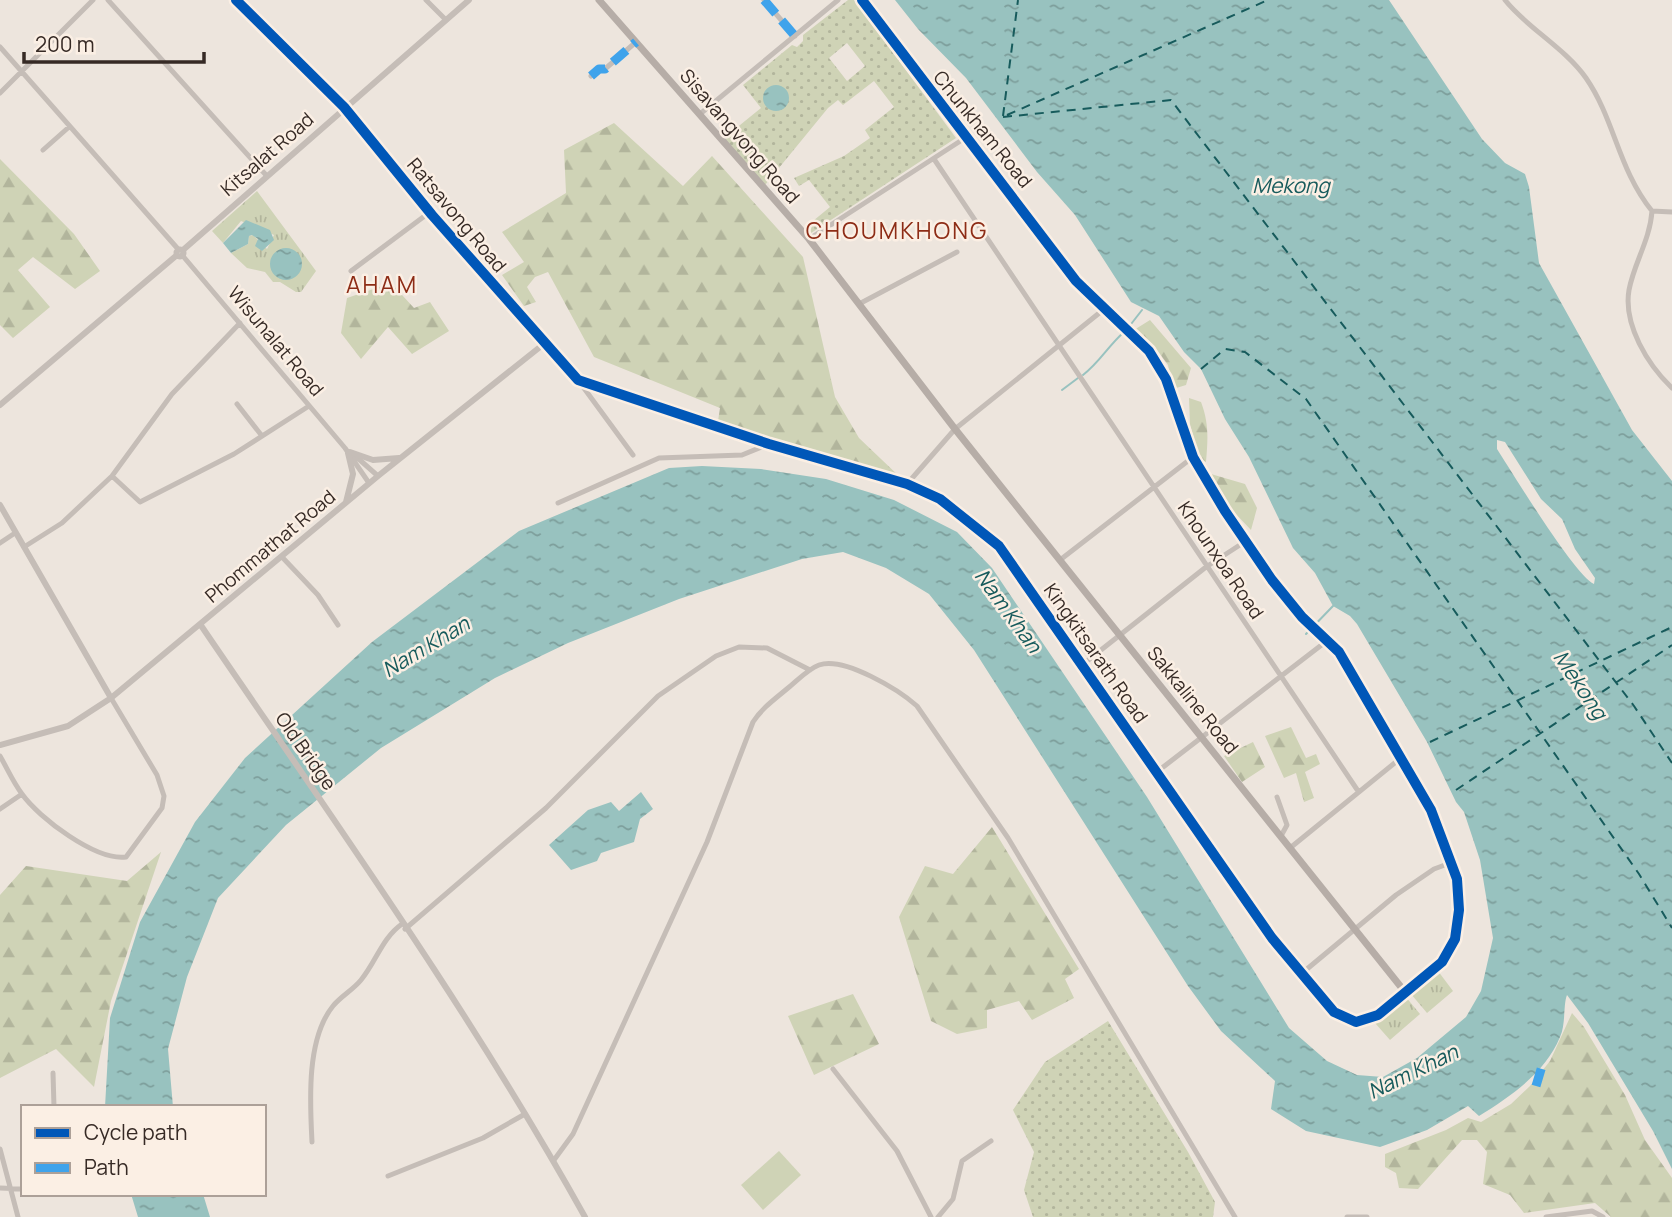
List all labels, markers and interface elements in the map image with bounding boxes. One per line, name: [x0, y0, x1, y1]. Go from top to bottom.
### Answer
scale bar: [24, 21, 205, 65]
text: 200 m: [35, 30, 95, 58]
street label: Sisavangvong Road: [674, 63, 806, 209]
street label: Chunkham Road: [928, 65, 1038, 193]
street label: Kitsalat Road: [215, 106, 319, 202]
street label: Ratsavong Road: [401, 152, 513, 278]
water label: Mekong: [1252, 171, 1331, 199]
district label: CHOUMKHONG: [806, 214, 988, 246]
district label: AHAM: [346, 268, 418, 300]
street label: Wisunalat Road: [222, 280, 330, 402]
street label: Phommathat Road: [199, 484, 341, 608]
street label: Khounxoa Road: [1172, 496, 1270, 624]
water label: Nam Khan: [969, 563, 1050, 659]
street label: Kingkitsarath Road: [1038, 578, 1154, 728]
water label: Nam Khan: [377, 608, 476, 683]
street label: Sakkaline Road: [1141, 641, 1245, 759]
water label: Mekong: [1548, 644, 1615, 726]
street label: Old Bridge: [270, 707, 342, 795]
water label: Nam Khan: [1363, 1037, 1464, 1105]
legend: [21, 1105, 266, 1196]
text: Cycle path: [84, 1118, 187, 1146]
text: Path: [84, 1153, 129, 1181]

